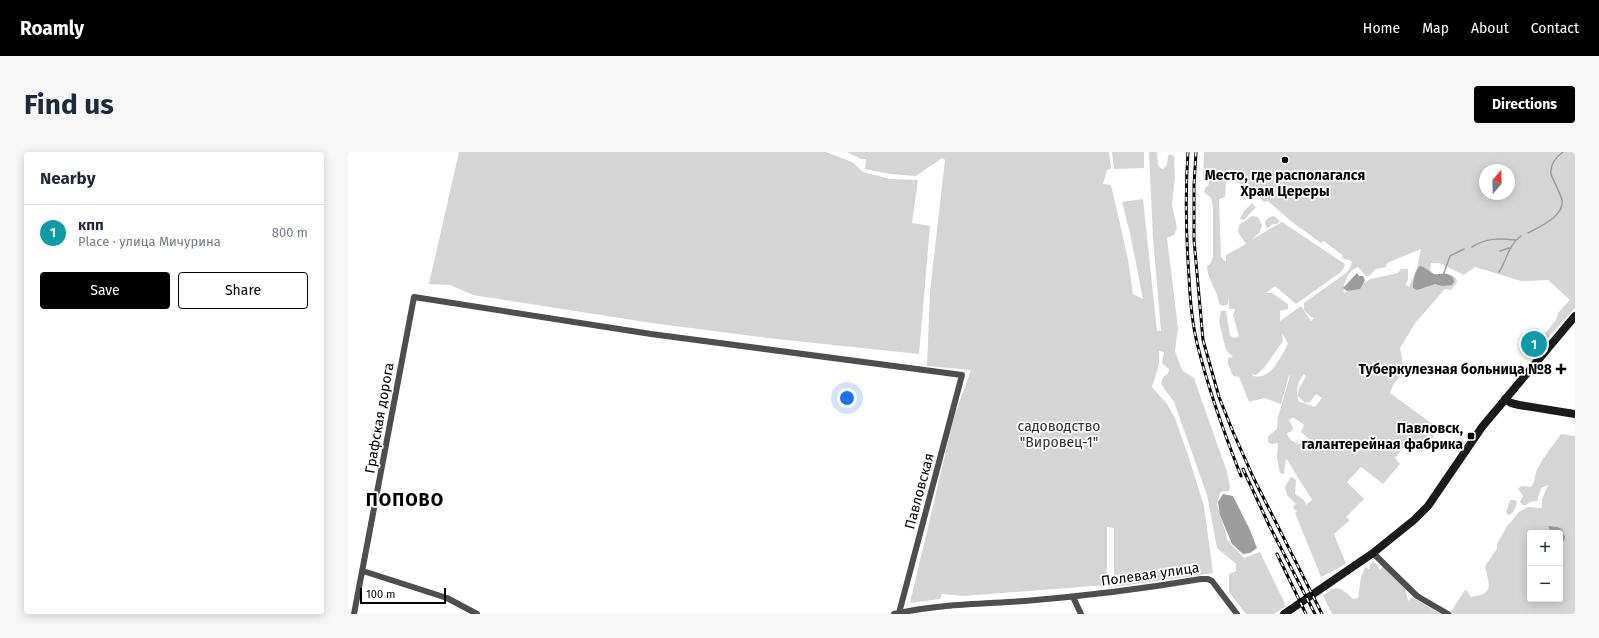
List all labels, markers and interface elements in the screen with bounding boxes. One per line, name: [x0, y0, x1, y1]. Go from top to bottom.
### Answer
text: Roamly: [20, 17, 84, 40]
text: Home: [1363, 20, 1400, 37]
text: Map: [1422, 20, 1449, 37]
text: About: [1471, 20, 1509, 37]
text: Contact: [1531, 20, 1579, 37]
button: Directions: [1474, 86, 1575, 123]
text: Find us: [24, 88, 114, 121]
marker: Место, где располагался Храм Цереры: [1280, 155, 1290, 165]
north arrow: [1479, 164, 1515, 200]
place label: Место, где располагался Храм Цереры: [1205, 167, 1365, 200]
text: Nearby: [40, 168, 95, 189]
text: кпп: [78, 216, 104, 234]
text: 1: [50, 225, 56, 240]
text: 800 m: [272, 225, 308, 240]
text: Place · улица Мичурина: [78, 234, 221, 249]
button: Save: [40, 272, 170, 309]
button: Share: [178, 272, 308, 309]
pin: 1: [1521, 329, 1547, 359]
street label: Графская дорога: [361, 361, 398, 475]
place label: Туберкулезная больница №8: [1359, 361, 1552, 378]
marker: Туберкулезная больница №8: [1555, 363, 1567, 375]
your location: [837, 388, 857, 408]
park label: садоводство "Вировец-1": [1018, 418, 1100, 451]
place label: Павловск, галантерейная фабрика: [1302, 420, 1463, 453]
marker: Павловск, галантерейная фабрика: [1466, 431, 1476, 441]
street label: Павловская: [901, 451, 938, 531]
district label: ПОПОВО: [366, 489, 444, 511]
map controls: [1527, 530, 1563, 602]
button: +: [1527, 530, 1563, 566]
street label: Полевая улица: [1100, 559, 1200, 590]
button: −: [1527, 566, 1563, 602]
scale bar: [360, 586, 446, 605]
text: 100 m: [366, 588, 395, 601]

